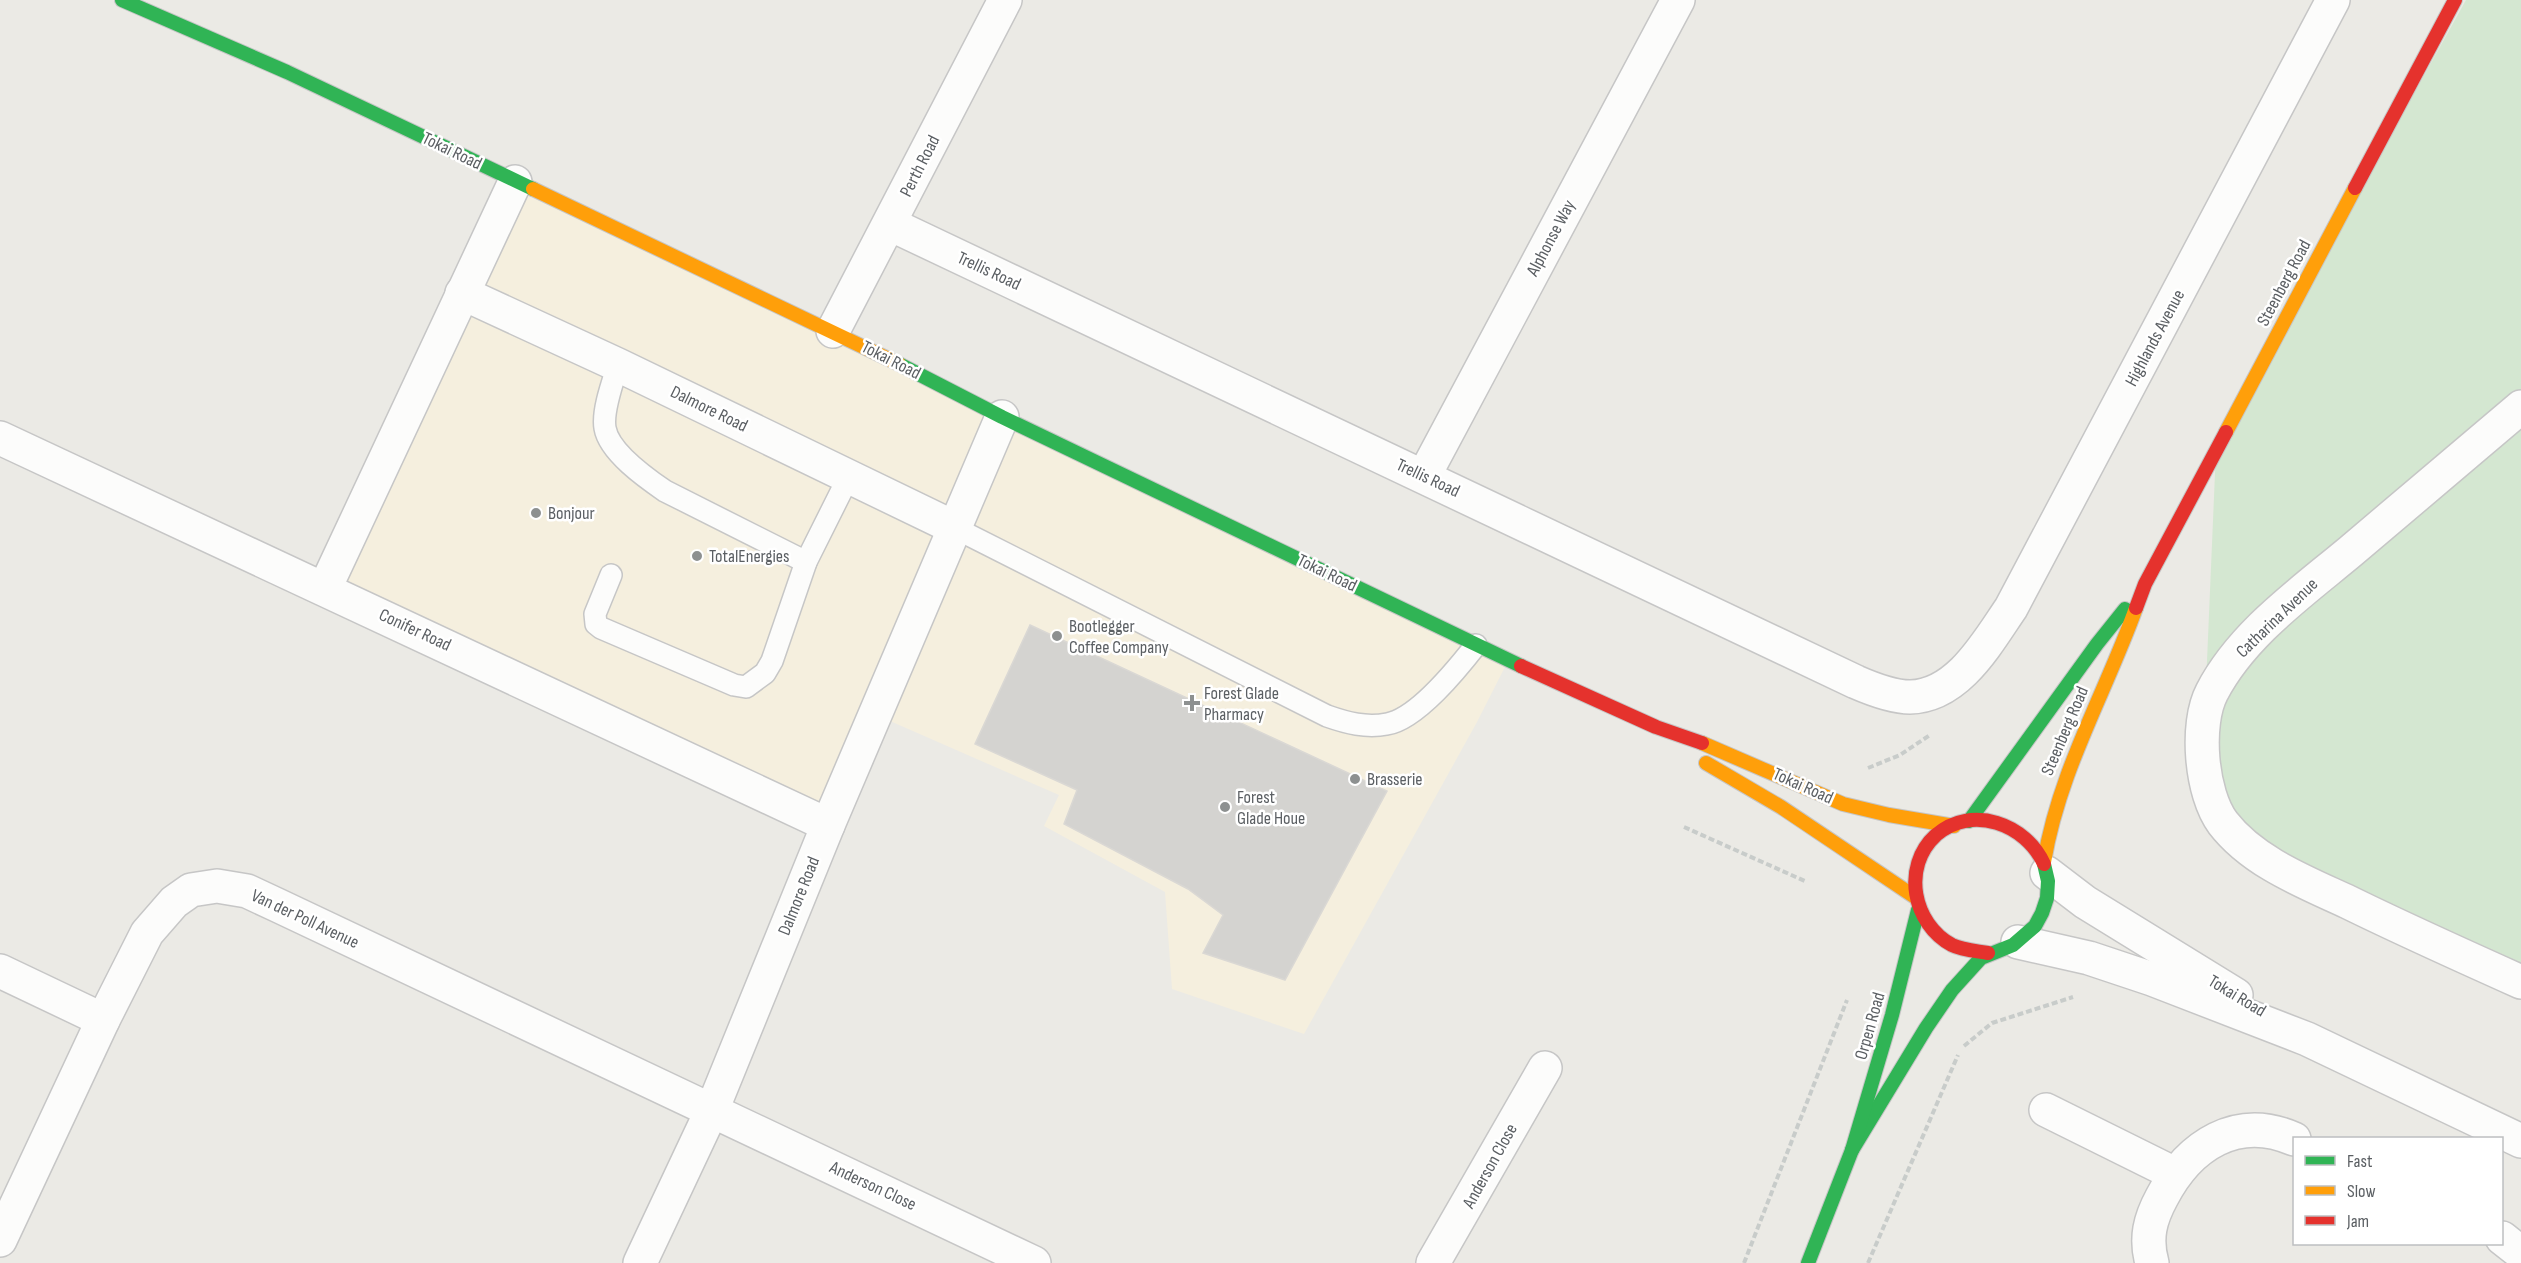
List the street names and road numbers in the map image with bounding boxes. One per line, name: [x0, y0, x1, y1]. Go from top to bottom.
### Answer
street label: Tokai Road: [419, 128, 485, 174]
street label: Perth Road: [896, 132, 944, 200]
street label: Alphonse Way: [1522, 196, 1580, 281]
street label: Steenberg Road: [2253, 236, 2315, 330]
street label: Trellis Road: [954, 247, 1024, 295]
street label: Highlands Avenue: [2121, 286, 2189, 390]
street label: Tokai Road: [858, 336, 924, 384]
street label: Dalmore Road: [667, 381, 751, 437]
street label: Trellis Road: [1393, 454, 1463, 502]
street label: Tokai Road: [1294, 550, 1360, 596]
street label: Catharina Avenue: [2232, 574, 2322, 662]
street label: Conifer Road: [376, 604, 454, 656]
street label: Steenberg Road: [2037, 683, 2093, 779]
street label: Tokai Road: [1770, 763, 1836, 809]
street label: Dalmore Road: [774, 854, 824, 938]
street label: Van der Poll Avenue: [248, 885, 362, 953]
street label: Tokai Road: [2204, 971, 2270, 1021]
street label: Orpen Road: [1850, 990, 1890, 1062]
street label: Anderson Close: [1458, 1120, 1522, 1213]
street label: Anderson Close: [825, 1156, 920, 1215]

